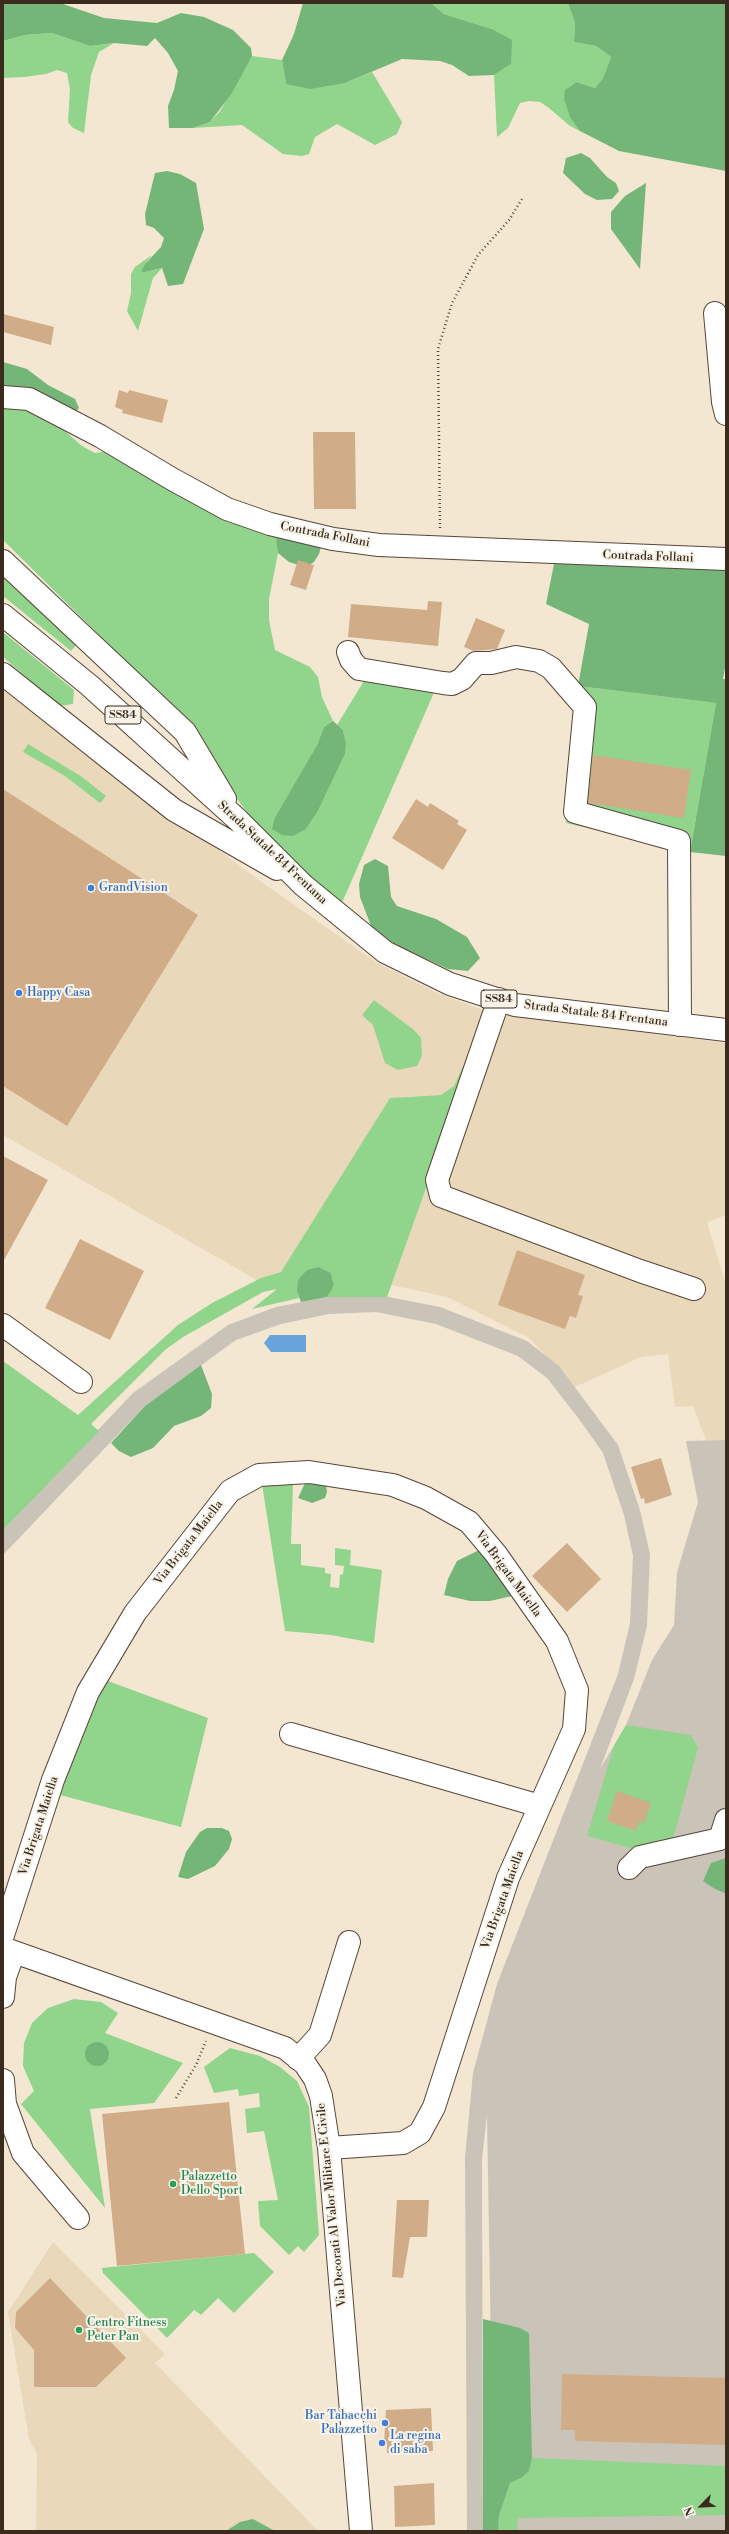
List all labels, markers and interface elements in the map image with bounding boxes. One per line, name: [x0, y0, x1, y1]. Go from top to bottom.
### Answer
street label: Contrada Follani: [279, 519, 371, 551]
street label: Contrada Follani: [602, 548, 694, 566]
road number: SS84: [105, 706, 141, 724]
street label: Strada Statale 84 Frentana: [214, 798, 330, 908]
place label: GrandVision: [99, 881, 168, 895]
marker: GrandVision: [86, 883, 96, 893]
place label: Happy Casa: [27, 986, 90, 1000]
marker: Happy Casa: [14, 988, 24, 998]
road number: SS84: [481, 990, 517, 1008]
street label: Strada Statale 84 Frentana: [523, 998, 669, 1030]
street label: Via Brigata Maiella: [152, 1498, 226, 1588]
street label: Via Brigata Maiella: [472, 1528, 544, 1620]
street label: Via Brigata Maiella: [16, 1775, 62, 1877]
street label: Via Brigata Maiella: [479, 1849, 527, 1951]
street label: Via Decorati Al Valor Militare E Civile: [314, 2102, 350, 2308]
place label: Palazzetto Dello Sport: [181, 2170, 243, 2198]
marker: Palazzetto Dello Sport: [168, 2179, 178, 2189]
place label: Centro Fitness Peter Pan: [87, 2316, 166, 2344]
marker: Centro Fitness Peter Pan: [74, 2325, 84, 2335]
place label: Bar Tabacchi Palazzetto: [305, 2409, 377, 2437]
marker: Bar Tabacchi Palazzetto: [380, 2418, 390, 2428]
place label: La regina di saba: [390, 2429, 441, 2457]
marker: La regina di saba: [377, 2438, 387, 2448]
north arrow: [681, 2486, 721, 2526]
text: N: [682, 2504, 698, 2518]

